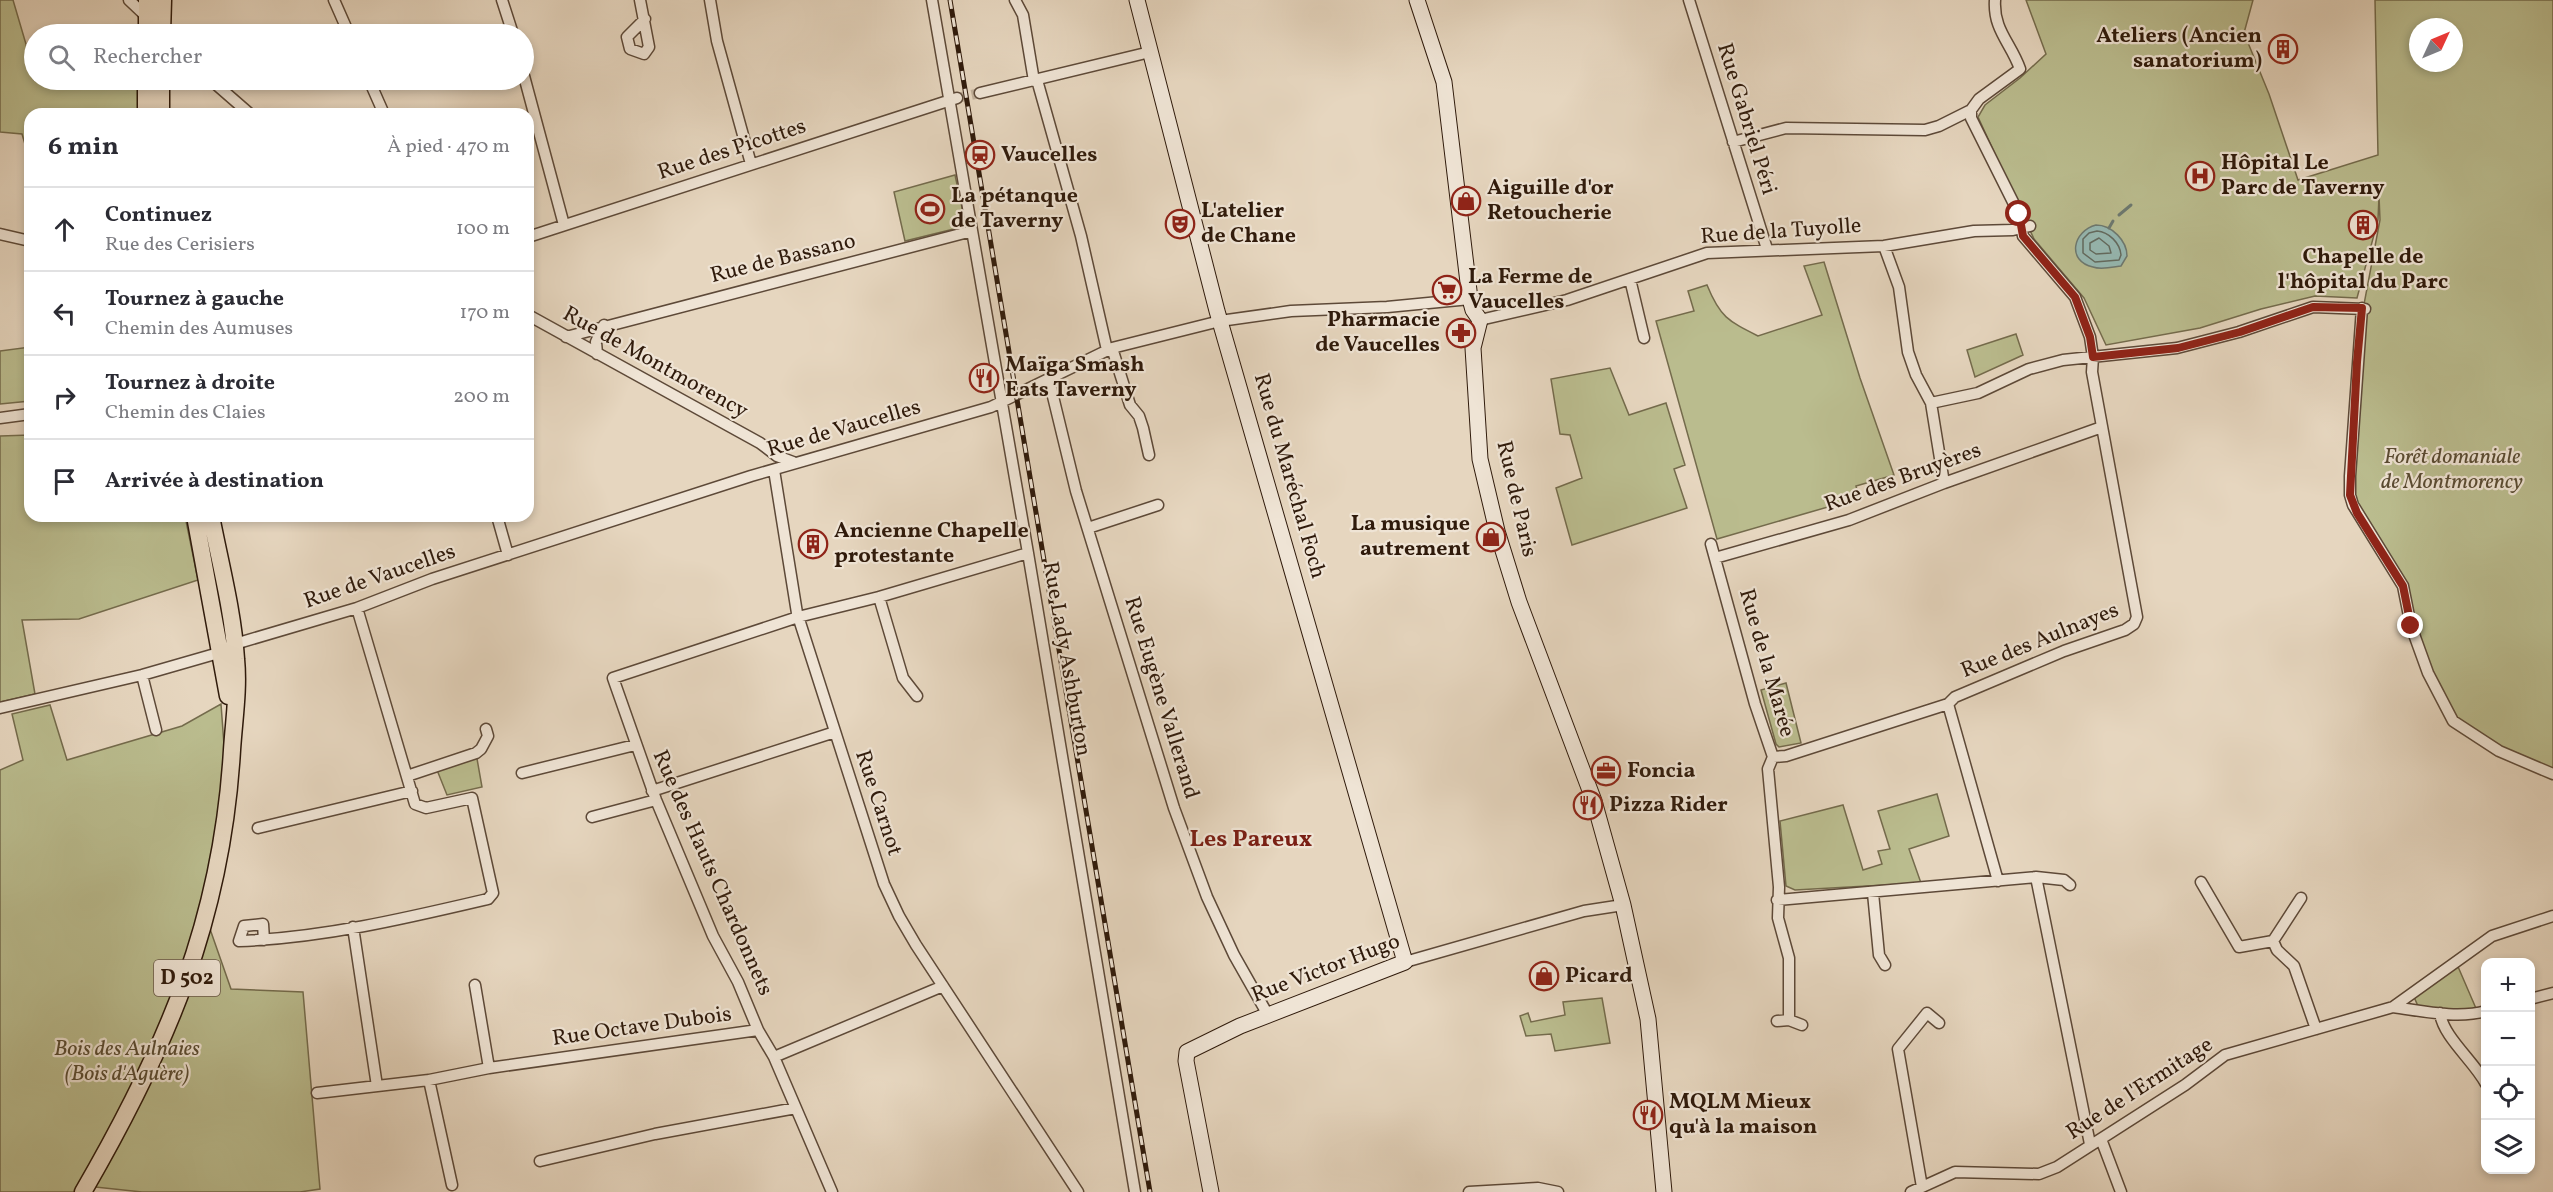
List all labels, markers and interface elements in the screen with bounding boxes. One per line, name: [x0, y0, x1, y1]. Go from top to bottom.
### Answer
north arrow: [2409, 18, 2463, 72]
place label: Ateliers (Ancien sanatorium): [2096, 21, 2262, 77]
search box: [24, 24, 534, 90]
building icon: Ateliers (Ancien sanatorium): [2267, 33, 2299, 65]
street label: Rue Gabriel Péri: [1708, 39, 1784, 199]
icon: search: [45, 41, 78, 74]
text: Rechercher: [93, 42, 202, 73]
street label: Rue des Picottes: [654, 111, 810, 189]
text: 6 min: [48, 129, 119, 165]
text: À pied · 470 m: [387, 133, 510, 161]
station icon: Vaucelles: [964, 139, 996, 171]
place label: Vaucelles: [1001, 140, 1097, 171]
place label: Hôpital Le Parc de Taverny: [2221, 148, 2385, 204]
hospital icon: Hôpital Le Parc de Taverny: [2184, 160, 2216, 192]
place label: Aiguille d'or Retoucherie: [1487, 173, 1614, 229]
place label: La pétanque de Taverny: [951, 181, 1078, 237]
shop icon: Aiguille d'or Retoucherie: [1450, 185, 1482, 217]
sports icon: La pétanque de Taverny: [914, 193, 946, 225]
place label: L'atelier de Chane: [1201, 196, 1296, 252]
text: Continuez: [105, 200, 212, 231]
route start: [2005, 200, 2031, 226]
theatre icon: L'atelier de Chane: [1164, 208, 1196, 240]
building icon: Chapelle de l'hôpital du Parc: [2347, 209, 2379, 241]
street label: Rue de la Tuyolle: [1700, 211, 1862, 253]
icon: ahead: [48, 213, 81, 246]
text: 100 m: [456, 215, 510, 243]
street label: Rue de Bassano: [707, 226, 859, 292]
text: Rue des Cerisiers: [105, 231, 255, 259]
place label: Chapelle de l'hôpital du Parc: [2278, 242, 2448, 298]
place label: La Ferme de Vaucelles: [1468, 262, 1592, 318]
supermarket icon: La Ferme de Vaucelles: [1431, 274, 1463, 306]
text: Tournez à gauche: [105, 284, 284, 315]
icon: left: [48, 297, 81, 330]
text: 170 m: [460, 299, 510, 327]
street label: Rue de Montmorency: [557, 299, 753, 427]
place label: Pharmacie de Vaucelles: [1315, 305, 1440, 361]
text: Chemin des Aumuses: [105, 315, 293, 343]
pharmacy icon: Pharmacie de Vaucelles: [1445, 317, 1477, 349]
place label: Maïga Smash Eats Taverny: [1005, 350, 1145, 406]
restaurant icon: Maïga Smash Eats Taverny: [968, 362, 1000, 394]
text: Tournez à droite: [105, 368, 275, 399]
street label: Rue du Maréchal Foch: [1245, 370, 1333, 582]
icon: right: [48, 381, 81, 414]
text: 200 m: [453, 383, 510, 411]
street label: Rue de Vaucelles: [763, 392, 925, 466]
text: Chemin des Claies: [105, 399, 266, 427]
street label: Rue des Bruyères: [1820, 435, 1986, 521]
street label: Rue de Paris: [1488, 438, 1544, 560]
park label: Forêt domaniale de Montmorency: [2381, 442, 2523, 498]
icon: arrive: [48, 465, 81, 498]
text: Arrivée à destination: [105, 466, 324, 497]
place label: La musique autrement: [1351, 509, 1470, 565]
place label: Ancienne Chapelle protestante: [834, 516, 1029, 572]
shop icon: La musique autrement: [1475, 521, 1507, 553]
building icon: Ancienne Chapelle protestante: [797, 528, 829, 560]
street label: Rue de Vaucelles: [300, 537, 460, 617]
street label: Rue Lady Ashburton: [1034, 559, 1098, 759]
street label: Rue de la Marée: [1730, 585, 1802, 741]
street label: Rue Eugène Vallerand: [1115, 593, 1207, 803]
street label: Rue des Aulnayes: [1956, 595, 2124, 687]
route end: [2397, 612, 2423, 638]
street label: Rue des Hauts Chardonnets: [644, 745, 780, 1001]
street label: Rue Carnot: [846, 746, 910, 860]
office icon: Foncia: [1590, 755, 1622, 787]
place label: Foncia: [1627, 756, 1696, 787]
restaurant icon: Pizza Rider: [1572, 789, 1604, 821]
place label: Pizza Rider: [1609, 790, 1728, 821]
district label: Les Pareux: [1190, 823, 1312, 857]
street label: Rue Victor Hugo: [1247, 926, 1405, 1012]
map controls: [2481, 958, 2535, 1174]
button: +: [2481, 958, 2535, 1012]
road number: D 502: [154, 960, 220, 996]
shop icon: Picard: [1528, 960, 1560, 992]
place label: Picard: [1565, 961, 1633, 992]
street label: Rue Octave Dubois: [550, 999, 734, 1055]
button: −: [2481, 1012, 2535, 1066]
street label: Rue de l'Ermitage: [2061, 1030, 2219, 1148]
park label: Bois des Aulnaies (Bois d'Aguère): [54, 1034, 200, 1090]
button: locate: [2481, 1066, 2535, 1120]
place label: MQLM Mieux qu'à la maison: [1669, 1087, 1817, 1143]
restaurant icon: MQLM Mieux qu'à la maison: [1632, 1099, 1664, 1131]
button: layers: [2481, 1120, 2535, 1174]

